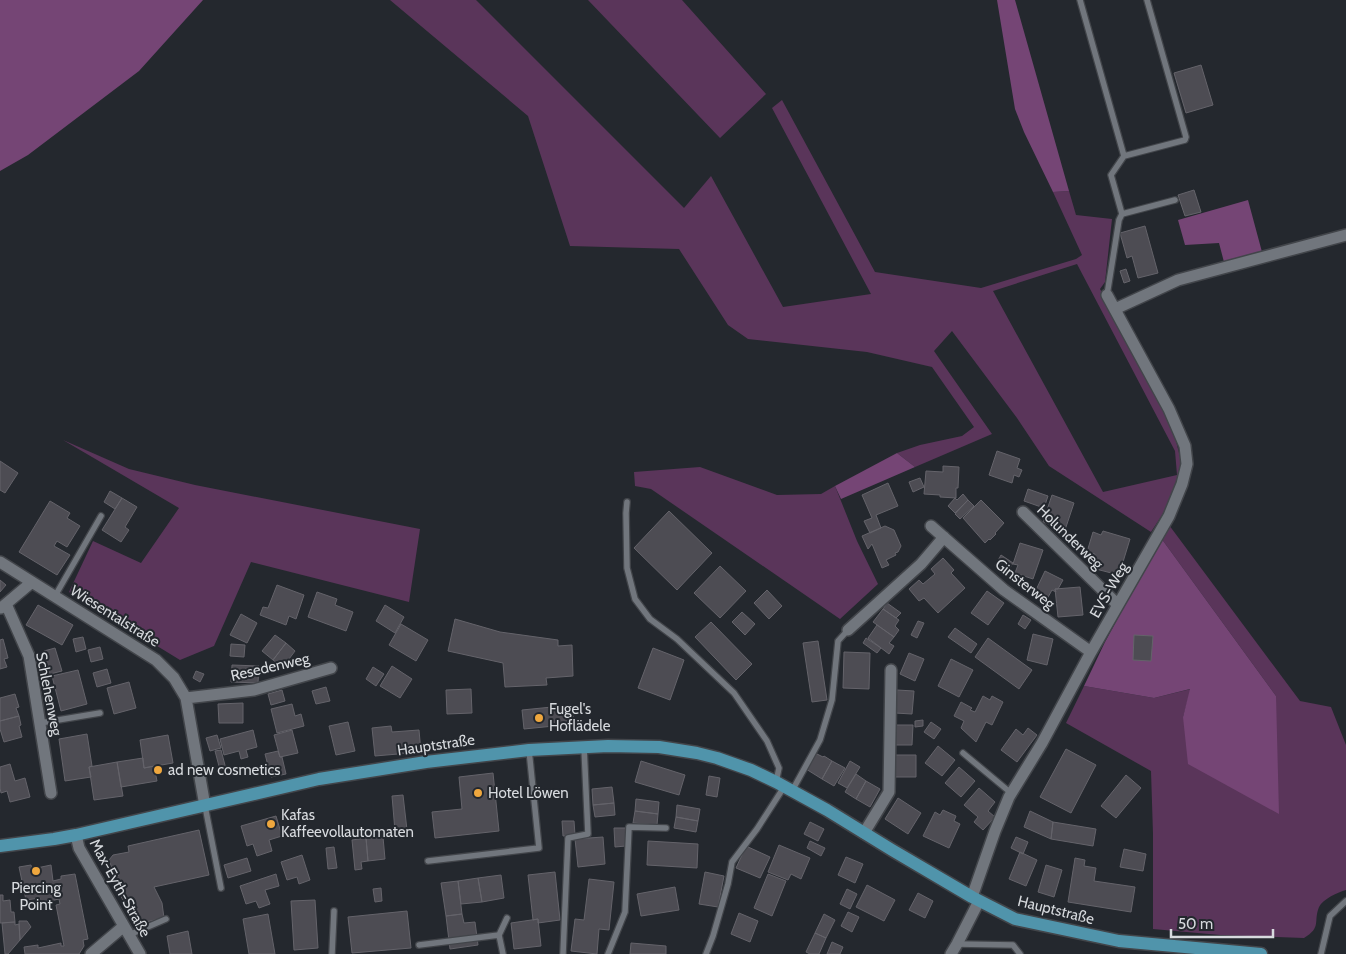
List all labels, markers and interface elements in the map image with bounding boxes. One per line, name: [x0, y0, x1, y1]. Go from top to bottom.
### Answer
street label: Holunderweg: [1033, 501, 1107, 573]
street label: Ginsterweg: [991, 555, 1059, 613]
street label: EVS-Weg: [1086, 559, 1132, 621]
street label: Wiesentalstraße: [67, 581, 163, 651]
street label: Resedenweg: [229, 649, 312, 685]
street label: Schlehenweg: [32, 651, 66, 738]
place label: Fugel's Hoflädele: [549, 700, 611, 735]
marker: Fugel's Hoflädele: [533, 712, 545, 724]
street label: Hauptstraße: [396, 731, 476, 759]
place label: ad new cosmetics: [168, 761, 280, 779]
marker: ad new cosmetics: [152, 764, 164, 776]
place label: Hotel Löwen: [488, 784, 569, 802]
marker: Hotel Löwen: [472, 787, 484, 799]
place label: Kafas Kaffeevollautomaten: [281, 806, 414, 841]
marker: Kafas Kaffeevollautomaten: [265, 818, 277, 830]
street label: Max-Eyth-Straße: [86, 836, 155, 940]
marker: Piercing Point: [30, 865, 42, 877]
place label: Piercing Point: [11, 879, 61, 914]
street label: Hauptstraße: [1016, 892, 1096, 928]
scale bar: [1171, 906, 1274, 938]
text: 50 m: [1178, 915, 1213, 933]

